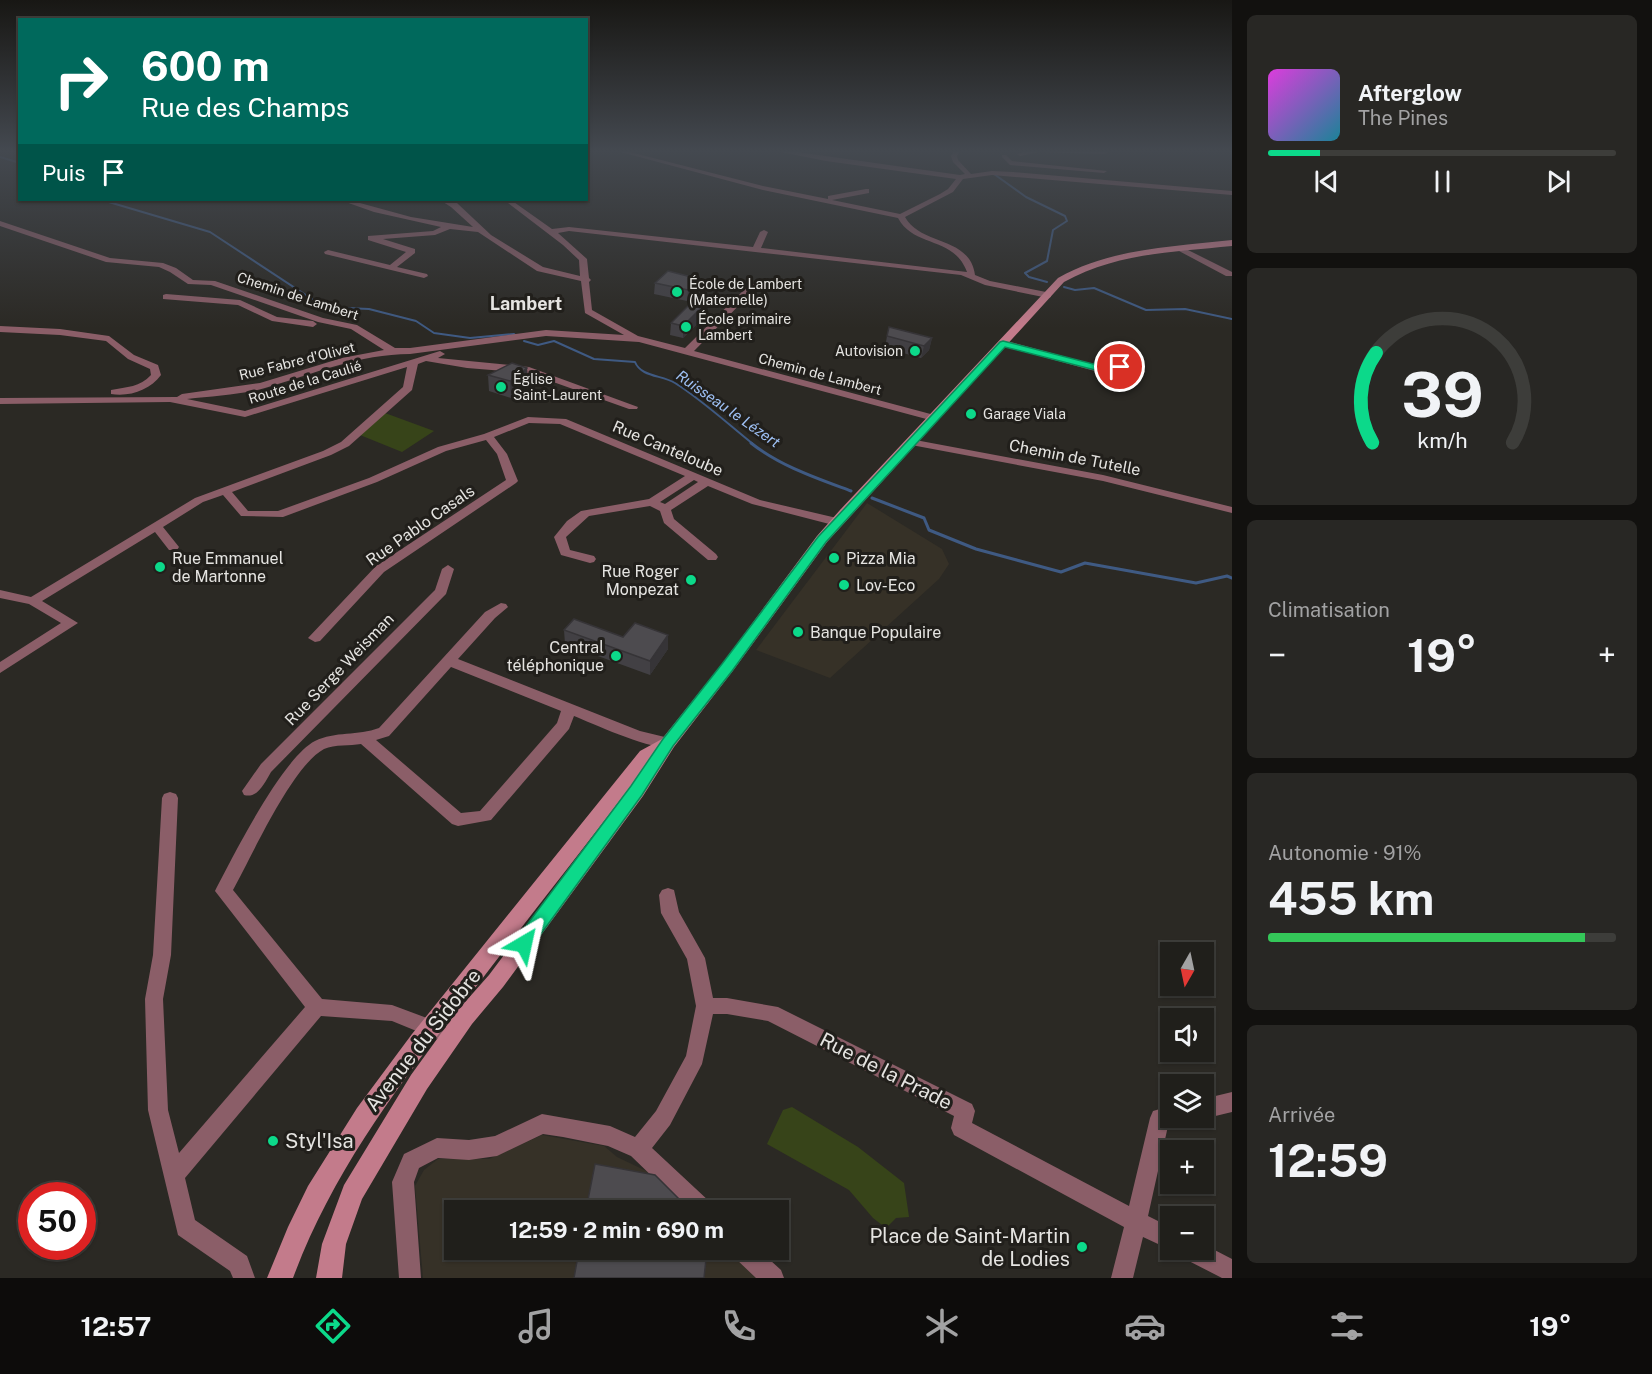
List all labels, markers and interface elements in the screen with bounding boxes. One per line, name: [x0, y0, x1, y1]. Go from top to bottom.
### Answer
text: 600 m: [141, 41, 270, 90]
icon: right: [42, 42, 120, 120]
text: Afterglow: [1358, 80, 1462, 106]
text: Rue des Champs: [141, 91, 350, 123]
text: The Pines: [1358, 106, 1448, 130]
icon: arrive: [97, 156, 130, 189]
text: Puis: [42, 160, 85, 186]
icon: previous: [1310, 165, 1343, 198]
icon: pause: [1426, 165, 1459, 198]
icon: next: [1542, 165, 1575, 198]
street label: Chemin de Lambert: [235, 269, 361, 323]
place label: École de Lambert (Maternelle): [689, 275, 802, 308]
marker: École de Lambert (Maternelle): [670, 285, 684, 299]
district label: Lambert: [490, 293, 562, 314]
place label: École primaire Lambert: [698, 310, 791, 343]
marker: École primaire Lambert: [679, 320, 693, 334]
street label: Rue Fabre d'Olivet: [237, 339, 357, 383]
pin: [1094, 341, 1145, 392]
place label: Autovision: [835, 343, 903, 359]
marker: Autovision: [908, 344, 922, 358]
street label: Chemin de Lambert: [757, 350, 883, 398]
icon: arrive: [1103, 350, 1136, 383]
street label: Route de la Caulié: [246, 357, 364, 407]
text: 39: [1401, 359, 1483, 432]
water label: Ruisseau le Lézert: [673, 366, 784, 451]
place label: Église Saint-Laurent: [513, 370, 602, 403]
marker: Église Saint-Laurent: [494, 380, 508, 394]
place label: Garage Viala: [983, 406, 1066, 422]
marker: Garage Viala: [964, 407, 978, 421]
street label: Rue Canteloube: [610, 417, 726, 480]
text: km/h: [1417, 429, 1467, 454]
street label: Chemin de Tutelle: [1008, 435, 1142, 480]
street label: Rue Pablo Casals: [362, 481, 478, 570]
place label: Rue Emmanuel de Martonne: [172, 549, 284, 586]
place label: Pizza Mia: [846, 549, 915, 568]
marker: Pizza Mia: [827, 551, 841, 565]
marker: Rue Emmanuel de Martonne: [153, 560, 167, 574]
place label: Rue Roger Monpezat: [602, 562, 679, 599]
marker: Rue Roger Monpezat: [684, 573, 698, 587]
place label: Lov-Eco: [856, 576, 915, 595]
marker: Lov-Eco: [837, 578, 851, 592]
text: Climatisation: [1268, 598, 1390, 622]
street label: Rue Serge Weisman: [281, 609, 398, 729]
place label: Banque Populaire: [810, 623, 941, 642]
marker: Banque Populaire: [791, 625, 805, 639]
text: 19°: [1407, 629, 1477, 682]
text: −: [1268, 636, 1286, 674]
text: +: [1598, 636, 1616, 674]
place label: Central téléphonique: [507, 638, 604, 675]
marker: Central téléphonique: [609, 649, 623, 663]
text: Autonomie · 91%: [1268, 841, 1422, 865]
text: 455 km: [1268, 872, 1434, 925]
position arrow: [492, 912, 556, 976]
north arrow: [1160, 942, 1214, 996]
map controls: [1160, 942, 1214, 1260]
street label: Avenue du Sidobre: [360, 964, 486, 1116]
button: sound: [1160, 1008, 1214, 1062]
street label: Rue de la Prade: [816, 1027, 956, 1115]
button: layers: [1160, 1074, 1214, 1128]
text: Arrivée: [1268, 1103, 1335, 1127]
place label: Styl'Isa: [285, 1129, 354, 1153]
marker: Styl'Isa: [266, 1134, 280, 1148]
text: 12:59: [1268, 1134, 1388, 1187]
button: +: [1160, 1140, 1214, 1194]
speed limit sign: 50: [18, 1182, 96, 1260]
button: −: [1160, 1206, 1214, 1260]
text: 12:59 · 2 min · 690 m: [509, 1217, 724, 1243]
place label: Place de Saint-Martin de Lodies: [870, 1224, 1070, 1271]
marker: Place de Saint-Martin de Lodies: [1075, 1240, 1089, 1254]
icon: directions: [312, 1305, 354, 1347]
icon: music: [515, 1305, 557, 1347]
icon: phone: [718, 1305, 760, 1347]
icon: climate: [921, 1305, 963, 1347]
icon: car: [1124, 1305, 1166, 1347]
icon: filters: [1326, 1305, 1368, 1347]
text: 12:57: [80, 1310, 152, 1342]
text: 19°: [1529, 1310, 1571, 1342]

